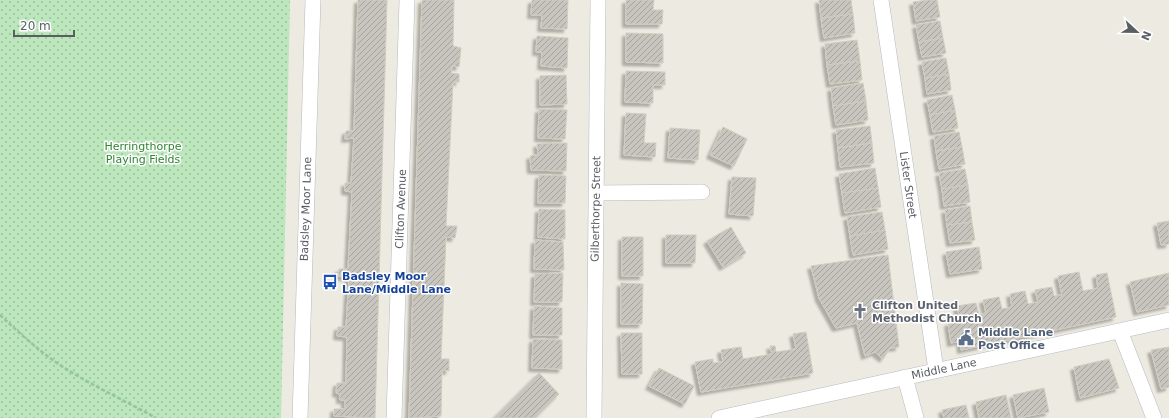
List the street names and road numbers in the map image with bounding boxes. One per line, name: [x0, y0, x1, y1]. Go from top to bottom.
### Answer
street label: Lister Street: [897, 151, 919, 220]
street label: Gilberthorpe Street: [589, 155, 603, 262]
street label: Badsley Moor Lane: [298, 156, 314, 261]
street label: Clifton Avenue: [393, 169, 409, 249]
street label: Middle Lane: [910, 356, 978, 382]

